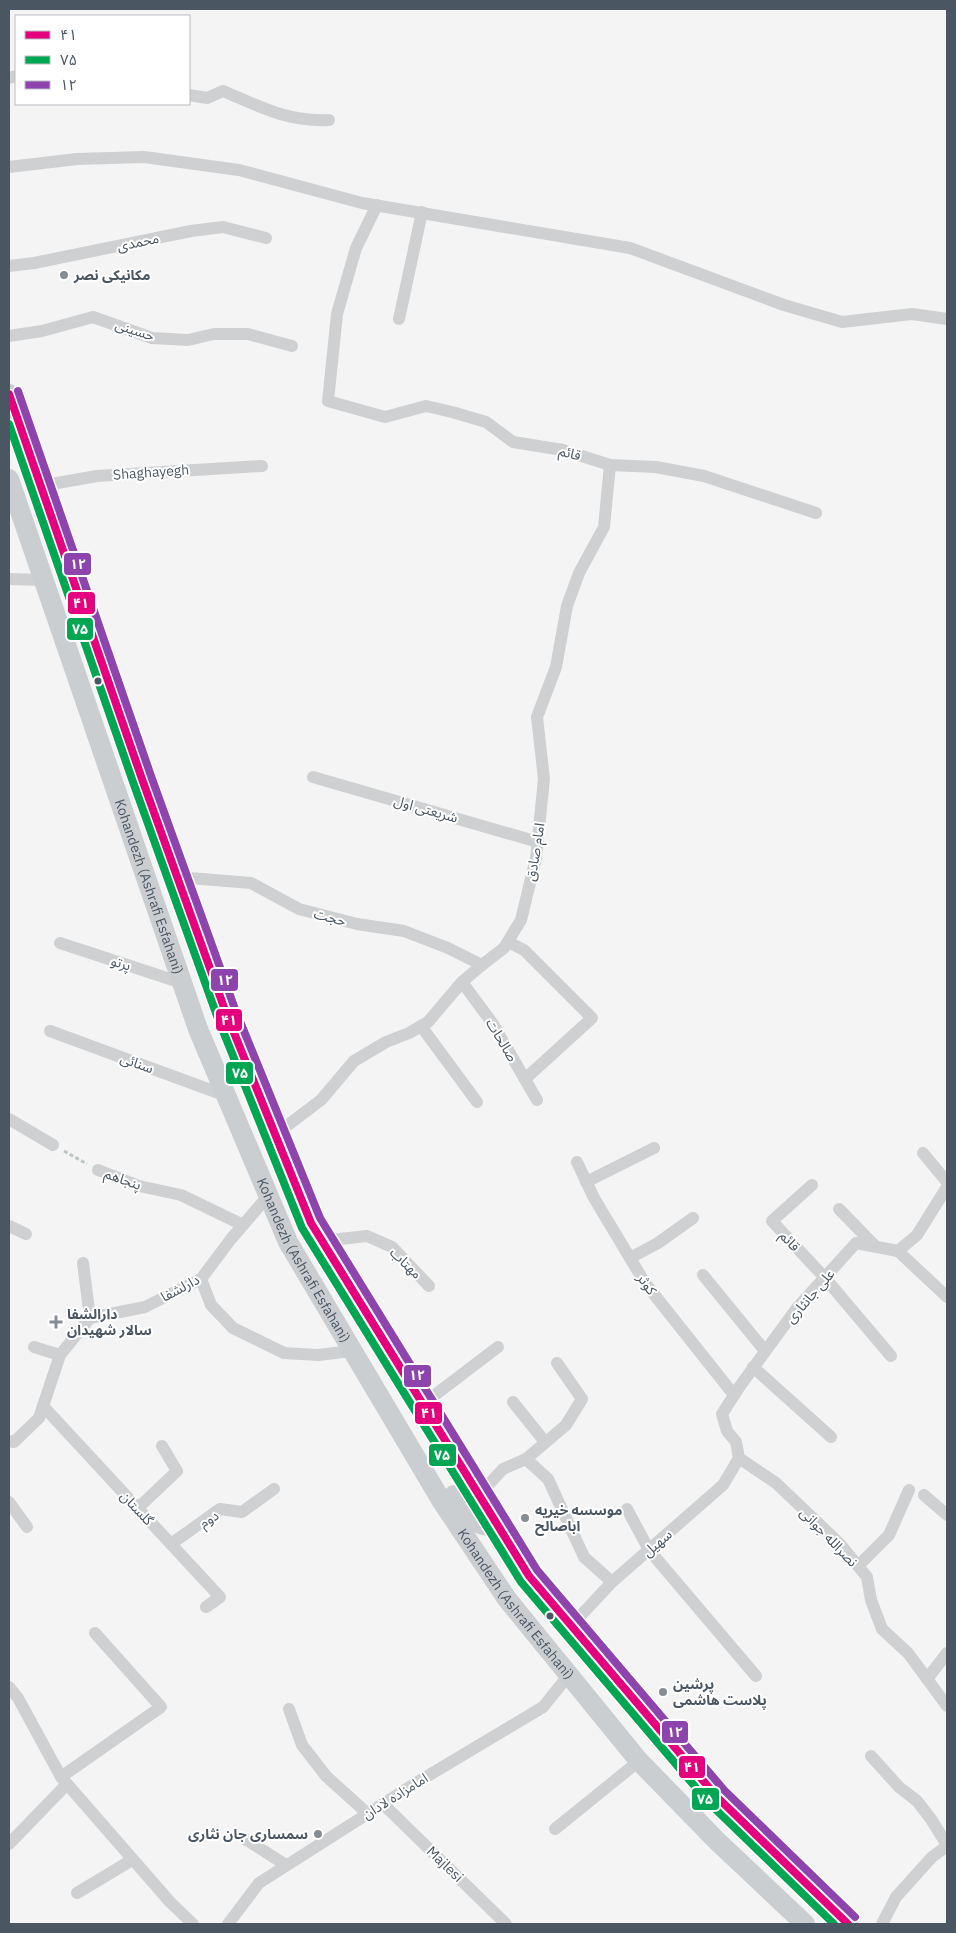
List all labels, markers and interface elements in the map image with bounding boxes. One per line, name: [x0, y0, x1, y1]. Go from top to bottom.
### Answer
legend: [15, 15, 190, 105]
text: ۴۱: [60, 25, 77, 44]
text: ۷۵: [60, 50, 77, 69]
text: ۱۲: [60, 75, 77, 94]
street label: محمدی: [115, 229, 161, 255]
place label: مکانیکی نصر: [73, 266, 150, 284]
marker: مکانیکی نصر: [58, 269, 70, 281]
street label: حسینی: [113, 315, 157, 345]
street label: قائم: [557, 441, 583, 466]
street label: Shaghayegh: [112, 460, 190, 484]
line badge: ۱۲: [63, 552, 92, 576]
text: ۱۲: [70, 555, 86, 573]
line badge: ۴۱: [67, 591, 96, 615]
text: ۴۱: [73, 594, 89, 612]
line badge: ۷۵: [66, 617, 94, 641]
text: ۷۵: [72, 620, 88, 638]
unlabelled marker: [93, 676, 103, 686]
street label: شریعتی اول: [392, 791, 460, 827]
street label: Kohandezh (Ashrafi Esfahani): [111, 797, 188, 977]
street label: امام صادق: [521, 821, 550, 883]
street label: حجت: [312, 904, 348, 930]
street label: پرتو: [108, 951, 133, 976]
line badge: ۱۲: [210, 968, 239, 992]
text: ۱۲: [217, 971, 233, 989]
line badge: ۴۱: [215, 1008, 243, 1032]
text: ۴۱: [221, 1011, 237, 1029]
street label: صالحات: [482, 1015, 522, 1065]
street label: سنائی: [118, 1049, 156, 1077]
line badge: ۷۵: [225, 1061, 254, 1085]
text: ۷۵: [232, 1064, 248, 1082]
street label: پنجاهم: [101, 1164, 144, 1196]
street label: Kohandezh (Ashrafi Esfahani): [253, 1175, 355, 1346]
street label: قائم: [774, 1227, 804, 1257]
street label: مهتاب: [386, 1243, 426, 1283]
street label: علی جانثاری: [782, 1265, 838, 1327]
street label: کوثر: [633, 1269, 661, 1298]
street label: دارلشفا: [158, 1270, 203, 1306]
place label: دارالشفا سالار شهیدان: [67, 1305, 152, 1339]
marker: دارالشفا سالار شهیدان: [49, 1315, 63, 1329]
line badge: ۱۲: [403, 1364, 432, 1388]
text: ۱۲: [409, 1366, 425, 1384]
line badge: ۴۱: [414, 1401, 443, 1425]
text: ۴۱: [421, 1404, 437, 1422]
line badge: ۷۵: [428, 1443, 457, 1467]
text: ۷۵: [434, 1446, 450, 1464]
street label: گلستان: [117, 1487, 158, 1529]
place label: موسسه خیریه اباصالح: [535, 1501, 622, 1536]
street label: نصرالله جوانی: [796, 1503, 862, 1571]
street label: دوم: [196, 1506, 223, 1534]
marker: موسسه خیریه اباصالح: [519, 1512, 531, 1524]
street label: Kohandezh (Ashrafi Esfahani): [454, 1525, 578, 1683]
street label: سهیل: [638, 1525, 676, 1561]
unlabelled marker: [545, 1611, 555, 1621]
place label: پرشین پلاست هاشمی: [673, 1675, 767, 1710]
marker: پرشین پلاست هاشمی: [657, 1686, 669, 1698]
line badge: ۱۲: [661, 1720, 689, 1744]
text: ۱۲: [667, 1723, 683, 1741]
line badge: ۴۱: [678, 1755, 706, 1779]
text: ۴۱: [684, 1758, 700, 1776]
street label: امامزاده لادان: [359, 1769, 431, 1823]
line badge: ۷۵: [691, 1787, 720, 1811]
text: ۷۵: [697, 1790, 713, 1808]
place label: سمساری جان نثاری: [188, 1825, 308, 1843]
marker: سمساری جان نثاری: [312, 1828, 324, 1840]
street label: Majlesi: [423, 1842, 467, 1886]

